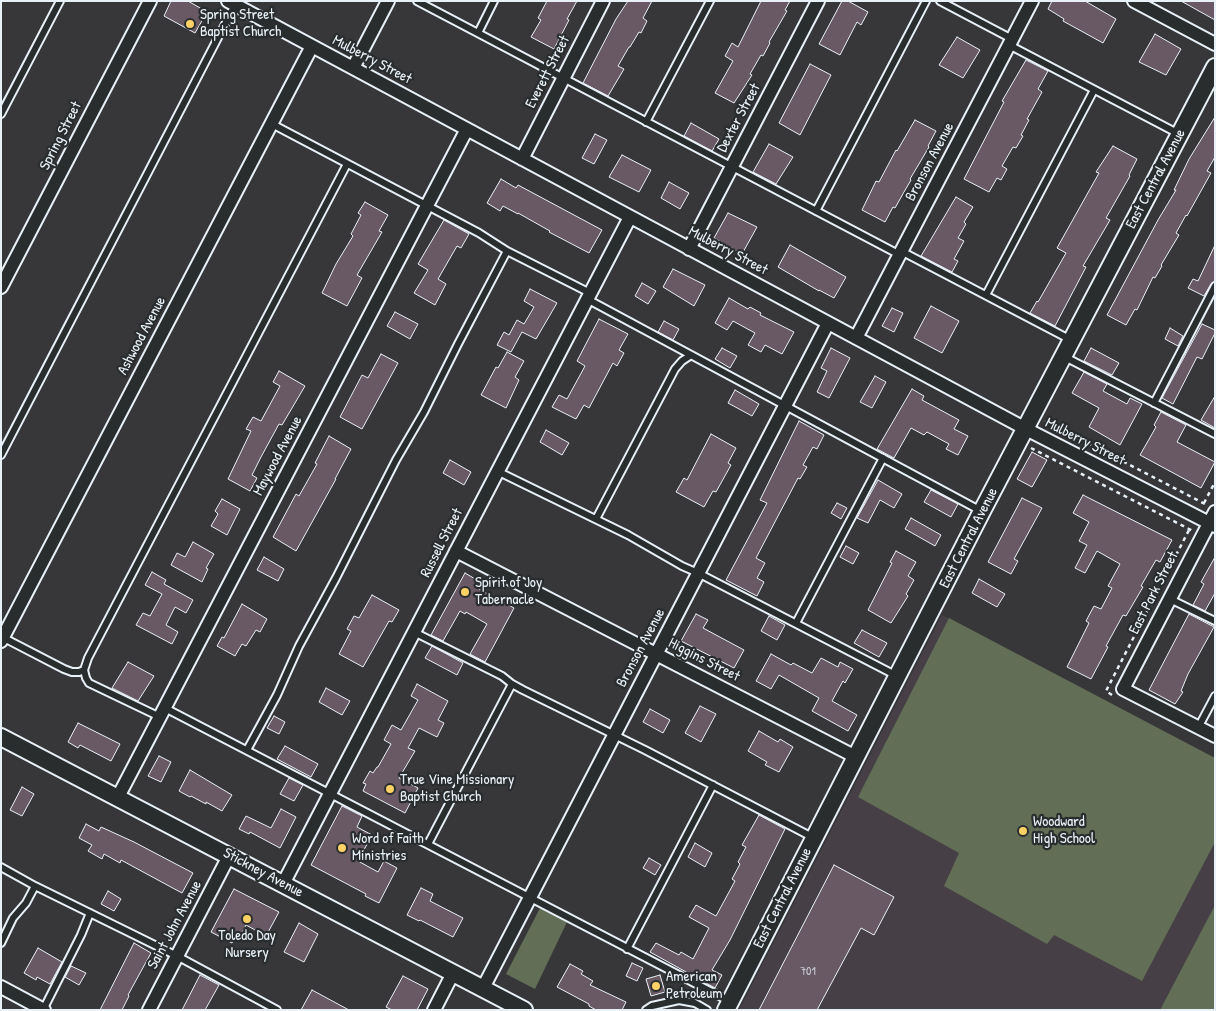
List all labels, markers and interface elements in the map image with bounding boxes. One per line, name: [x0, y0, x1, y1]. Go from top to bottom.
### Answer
place label: Spring Street Baptist Church: [200, 6, 281, 41]
marker: Spring Street Baptist Church: [184, 18, 196, 30]
street label: Mulberry Street: [329, 32, 415, 88]
street label: Everett Street: [522, 33, 574, 111]
street label: Dexter Street: [713, 81, 765, 155]
street label: Spring Street: [36, 99, 86, 173]
street label: Bronson Avenue: [902, 120, 958, 204]
street label: East Central Avenue: [1122, 126, 1190, 232]
street label: Mulberry Street: [685, 223, 771, 279]
street label: Ashwood Avenue: [114, 294, 170, 378]
street label: Maywood Avenue: [250, 413, 306, 499]
street label: Mulberry Street: [1042, 414, 1128, 470]
street label: East Central Avenue: [936, 485, 1002, 591]
street label: Russell Street: [417, 505, 467, 581]
street label: East Park Street: [1125, 549, 1183, 637]
place label: Spirit of Joy Tabernacle: [475, 574, 542, 609]
marker: Spirit of Joy Tabernacle: [459, 586, 471, 598]
street label: Bronson Avenue: [613, 606, 669, 690]
street label: Higgins Street: [665, 634, 743, 686]
place label: True Vine Missionary Baptist Church: [400, 771, 514, 806]
marker: True Vine Missionary Baptist Church: [384, 783, 396, 795]
place label: Woodward High School: [1033, 813, 1095, 848]
marker: Woodward High School: [1017, 825, 1029, 837]
place label: Word of Faith Ministries: [352, 830, 424, 865]
marker: Word of Faith Ministries: [336, 842, 348, 854]
street label: Stickney Avenue: [220, 844, 306, 902]
street label: East Central Avenue: [750, 845, 816, 951]
street label: Saint John Avenue: [144, 878, 206, 972]
marker: Toledo Day Nursery: [241, 913, 253, 925]
place label: Toledo Day Nursery: [218, 927, 276, 962]
house number: 701: [800, 965, 816, 979]
place label: American Petroleum: [666, 968, 722, 1003]
marker: American Petroleum: [650, 980, 662, 992]

